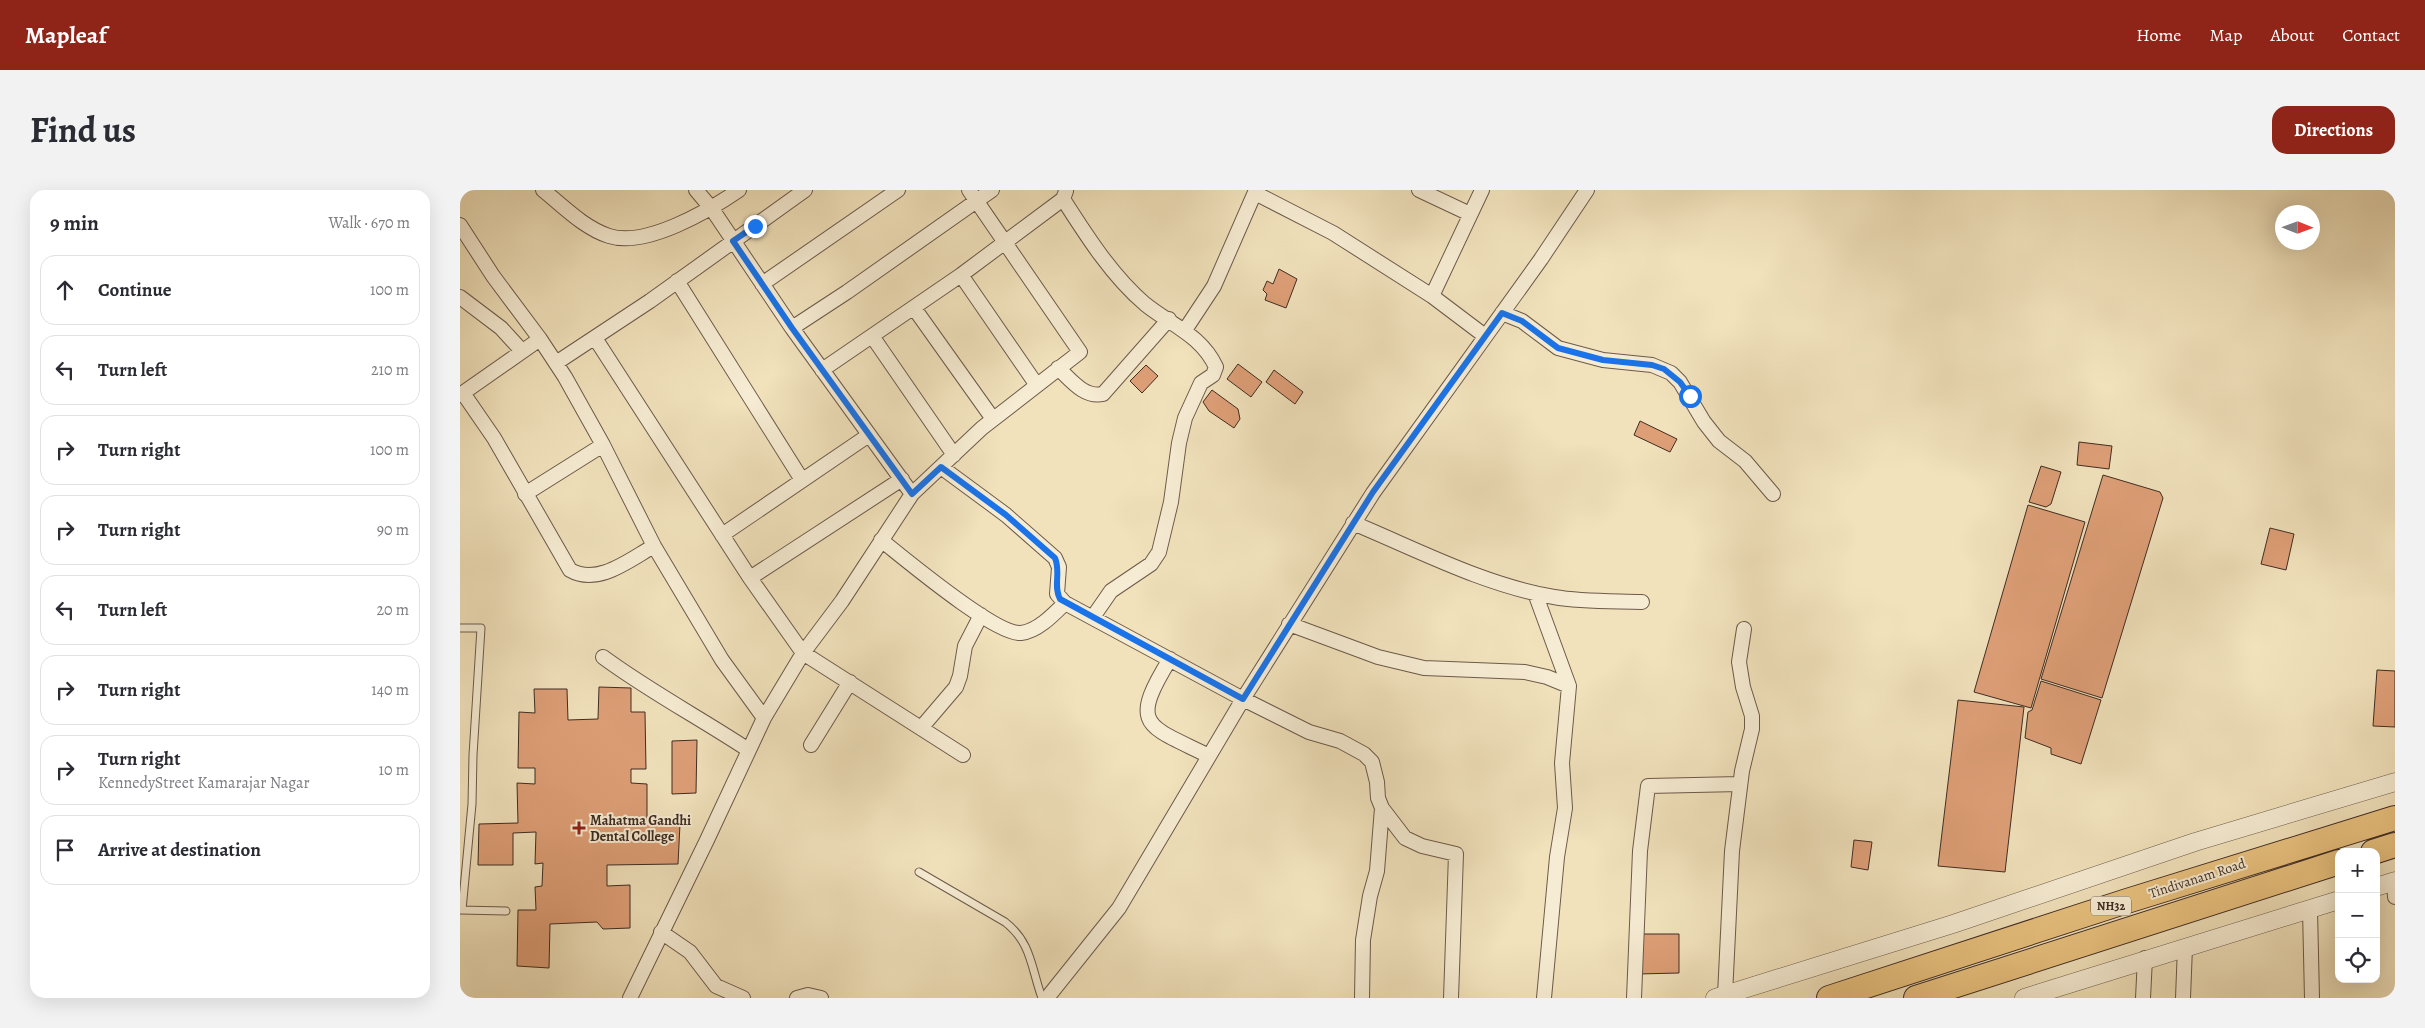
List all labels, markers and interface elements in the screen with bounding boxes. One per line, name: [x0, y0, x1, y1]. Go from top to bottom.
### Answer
text: Mapleaf: [25, 19, 107, 51]
text: Home: [2136, 23, 2181, 47]
text: Map: [2209, 23, 2242, 47]
text: About: [2270, 23, 2314, 47]
text: Contact: [2342, 23, 2400, 47]
text: Find us: [30, 106, 136, 154]
button: Directions: [2272, 106, 2395, 154]
north arrow: [2275, 205, 2320, 250]
text: 9 min: [50, 209, 99, 237]
text: Walk · 670 m: [328, 212, 410, 234]
route end: [744, 215, 767, 238]
icon: ahead: [51, 276, 79, 304]
text: Continue: [98, 277, 172, 303]
text: 100 m: [370, 279, 409, 301]
icon: left: [51, 356, 79, 384]
text: Turn left: [98, 357, 167, 383]
text: 210 m: [371, 359, 409, 381]
route start: [1679, 385, 1702, 408]
icon: right: [51, 436, 79, 464]
text: Turn right: [98, 437, 180, 463]
text: 100 m: [370, 439, 409, 461]
icon: right: [51, 516, 79, 544]
text: Turn right: [98, 517, 180, 543]
text: 90 m: [377, 519, 409, 541]
icon: left: [51, 596, 79, 624]
text: Turn left: [98, 597, 167, 623]
text: 20 m: [376, 599, 409, 621]
icon: right: [51, 676, 79, 704]
text: Turn right: [98, 677, 180, 703]
text: 140 m: [371, 679, 409, 701]
text: Turn right: [98, 746, 180, 772]
icon: right: [51, 756, 79, 784]
text: 10 m: [379, 759, 409, 781]
text: KennedyStreet Kamarajar Nagar: [98, 772, 310, 794]
place label: Mahatma Gandhi Dental College: [590, 811, 691, 846]
marker: Mahatma Gandhi Dental College: [572, 821, 586, 835]
icon: arrive: [51, 836, 79, 864]
text: Arrive at destination: [98, 837, 261, 863]
map controls: [2335, 848, 2380, 983]
button: +: [2335, 848, 2380, 893]
street label: Tindivanam Road: [2146, 854, 2248, 903]
button: −: [2335, 893, 2380, 938]
road number: NH32: [2091, 896, 2131, 916]
button: locate: [2335, 938, 2380, 983]

